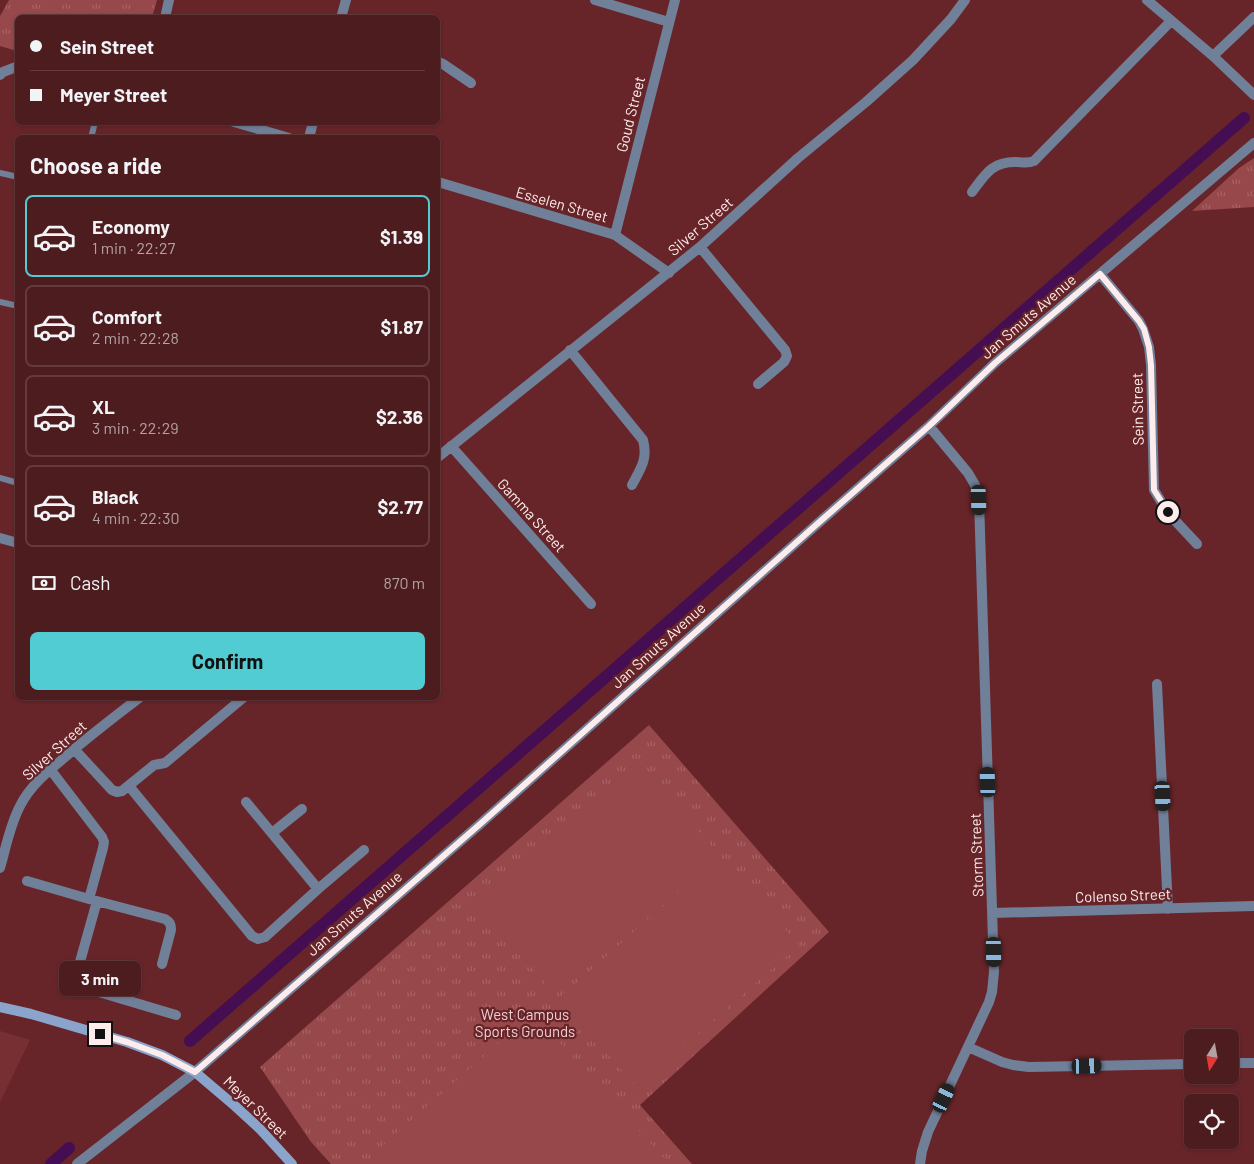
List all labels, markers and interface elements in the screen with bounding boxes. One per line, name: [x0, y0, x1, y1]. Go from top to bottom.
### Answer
text: Sein Street: [60, 35, 154, 58]
street label: Goud Street: [612, 74, 648, 154]
text: Meyer Street: [60, 83, 167, 106]
text: Choose a ride: [30, 152, 162, 178]
street label: Esselen Street: [514, 182, 610, 226]
street label: Silver Street: [664, 193, 736, 259]
icon: car: [32, 214, 77, 259]
text: Economy: [92, 215, 170, 238]
text: $1.39: [380, 225, 423, 248]
text: 1 min · 22:27: [92, 238, 175, 257]
street label: Jan Smuts Avenue: [977, 270, 1079, 362]
icon: car: [32, 304, 77, 349]
text: Comfort: [92, 305, 162, 328]
text: $1.87: [381, 315, 423, 338]
text: 2 min · 22:28: [92, 328, 179, 347]
street label: Sein Street: [1127, 373, 1147, 445]
icon: car: [32, 394, 77, 439]
text: XL: [92, 395, 115, 418]
text: $2.36: [376, 405, 423, 428]
text: 3 min · 22:29: [92, 418, 179, 437]
street label: Gamma Street: [494, 474, 570, 556]
icon: car: [32, 484, 77, 529]
text: Black: [92, 485, 139, 508]
car: [970, 485, 987, 515]
text: $2.77: [378, 495, 423, 518]
route start: [1157, 501, 1179, 523]
text: 4 min · 22:30: [92, 508, 180, 527]
icon: cash: [30, 569, 58, 597]
text: Cash: [70, 571, 111, 594]
text: 870 m: [384, 573, 425, 592]
street label: Jan Smuts Avenue: [607, 598, 709, 692]
button: Confirm: [30, 632, 425, 690]
street label: Silver Street: [18, 716, 90, 784]
car: [979, 767, 996, 797]
car: [1154, 781, 1171, 811]
street label: Storm Street: [966, 813, 986, 897]
street label: Jan Smuts Avenue: [303, 867, 405, 959]
street label: Colenso Street: [1075, 884, 1171, 906]
car: [986, 937, 1001, 967]
callout: 3 min: [59, 962, 141, 996]
text: 3 min: [81, 969, 119, 988]
park label: West Campus Sports Grounds: [475, 1005, 575, 1040]
route end: [89, 1023, 111, 1045]
north arrow: [1184, 1029, 1239, 1084]
map controls: [1184, 1029, 1239, 1149]
car: [1071, 1058, 1102, 1074]
street label: Meyer Street: [220, 1072, 292, 1142]
car: [930, 1081, 957, 1115]
button: locate: [1184, 1094, 1239, 1149]

